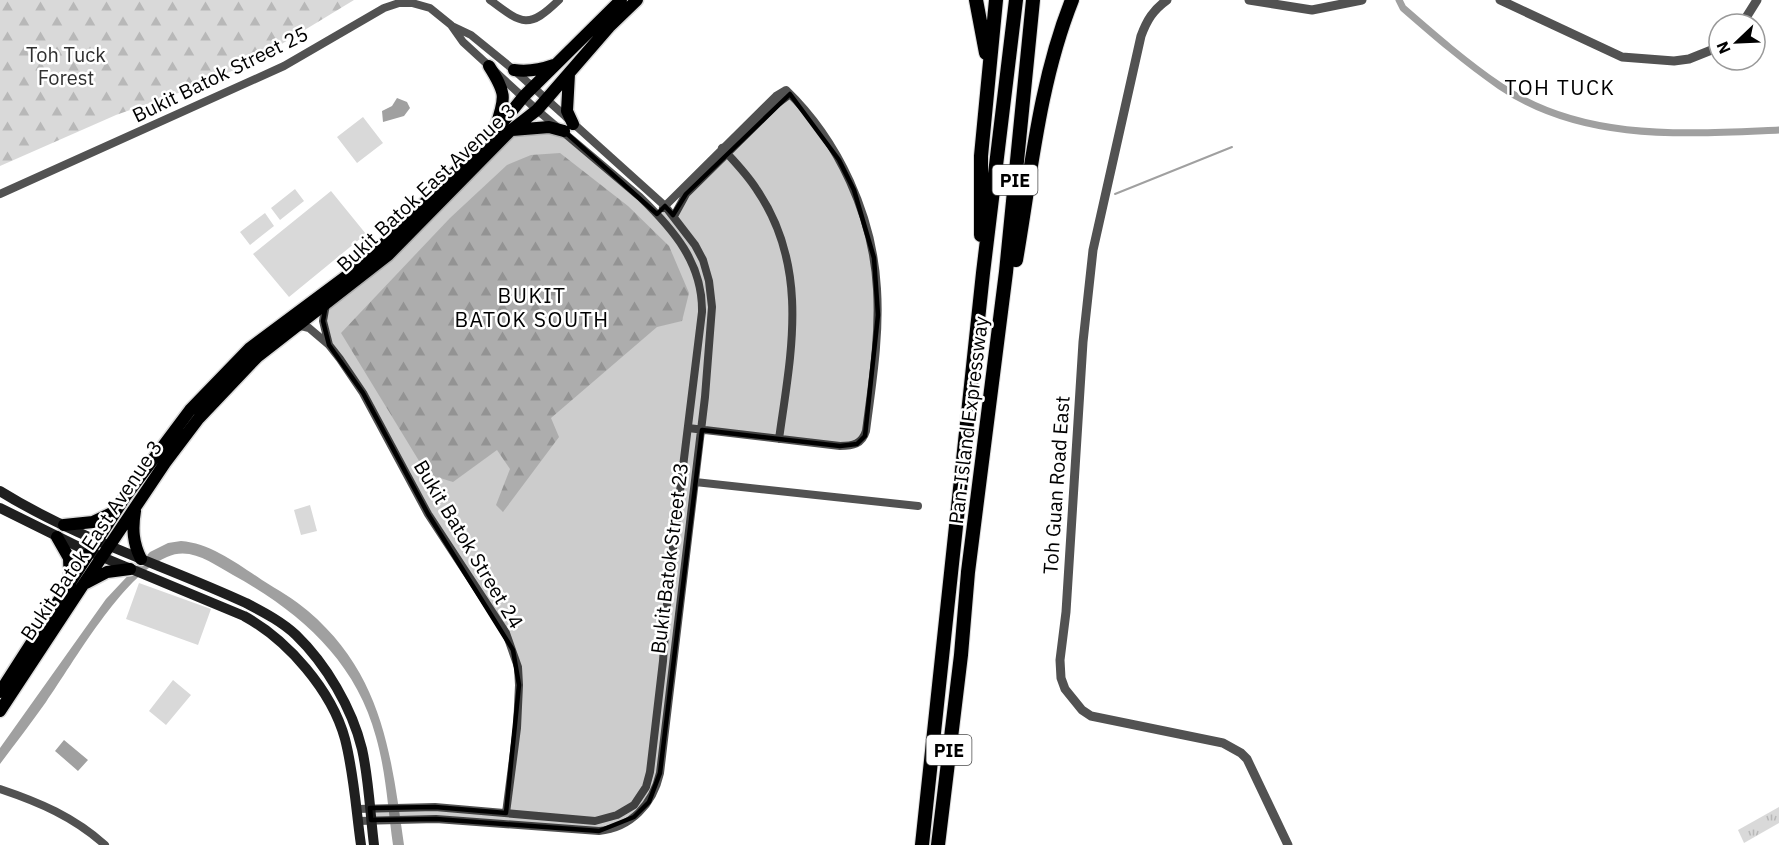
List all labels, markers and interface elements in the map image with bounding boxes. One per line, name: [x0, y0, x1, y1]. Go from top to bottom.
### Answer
north arrow: [1707, 12, 1767, 72]
street label: Bukit Batok Street 25: [128, 20, 312, 128]
text: N: [1712, 39, 1735, 57]
park label: Toh Tuck Forest: [26, 41, 106, 91]
district label: TOH TUCK: [1505, 73, 1615, 101]
street label: Bukit Batok East Avenue 3: [330, 97, 522, 277]
road number: PIE: [992, 165, 1038, 195]
district label: BUKIT BATOK SOUTH: [455, 281, 610, 333]
street label: Pan-Island Expressway: [942, 314, 994, 526]
street label: Toh Guan Road East: [1036, 395, 1076, 575]
street label: Bukit Batok East Avenue 3: [14, 435, 168, 645]
street label: Bukit Batok Street 24: [408, 455, 530, 633]
street label: Bukit Batok Street 23: [644, 461, 694, 655]
road number: PIE: [926, 735, 972, 765]

